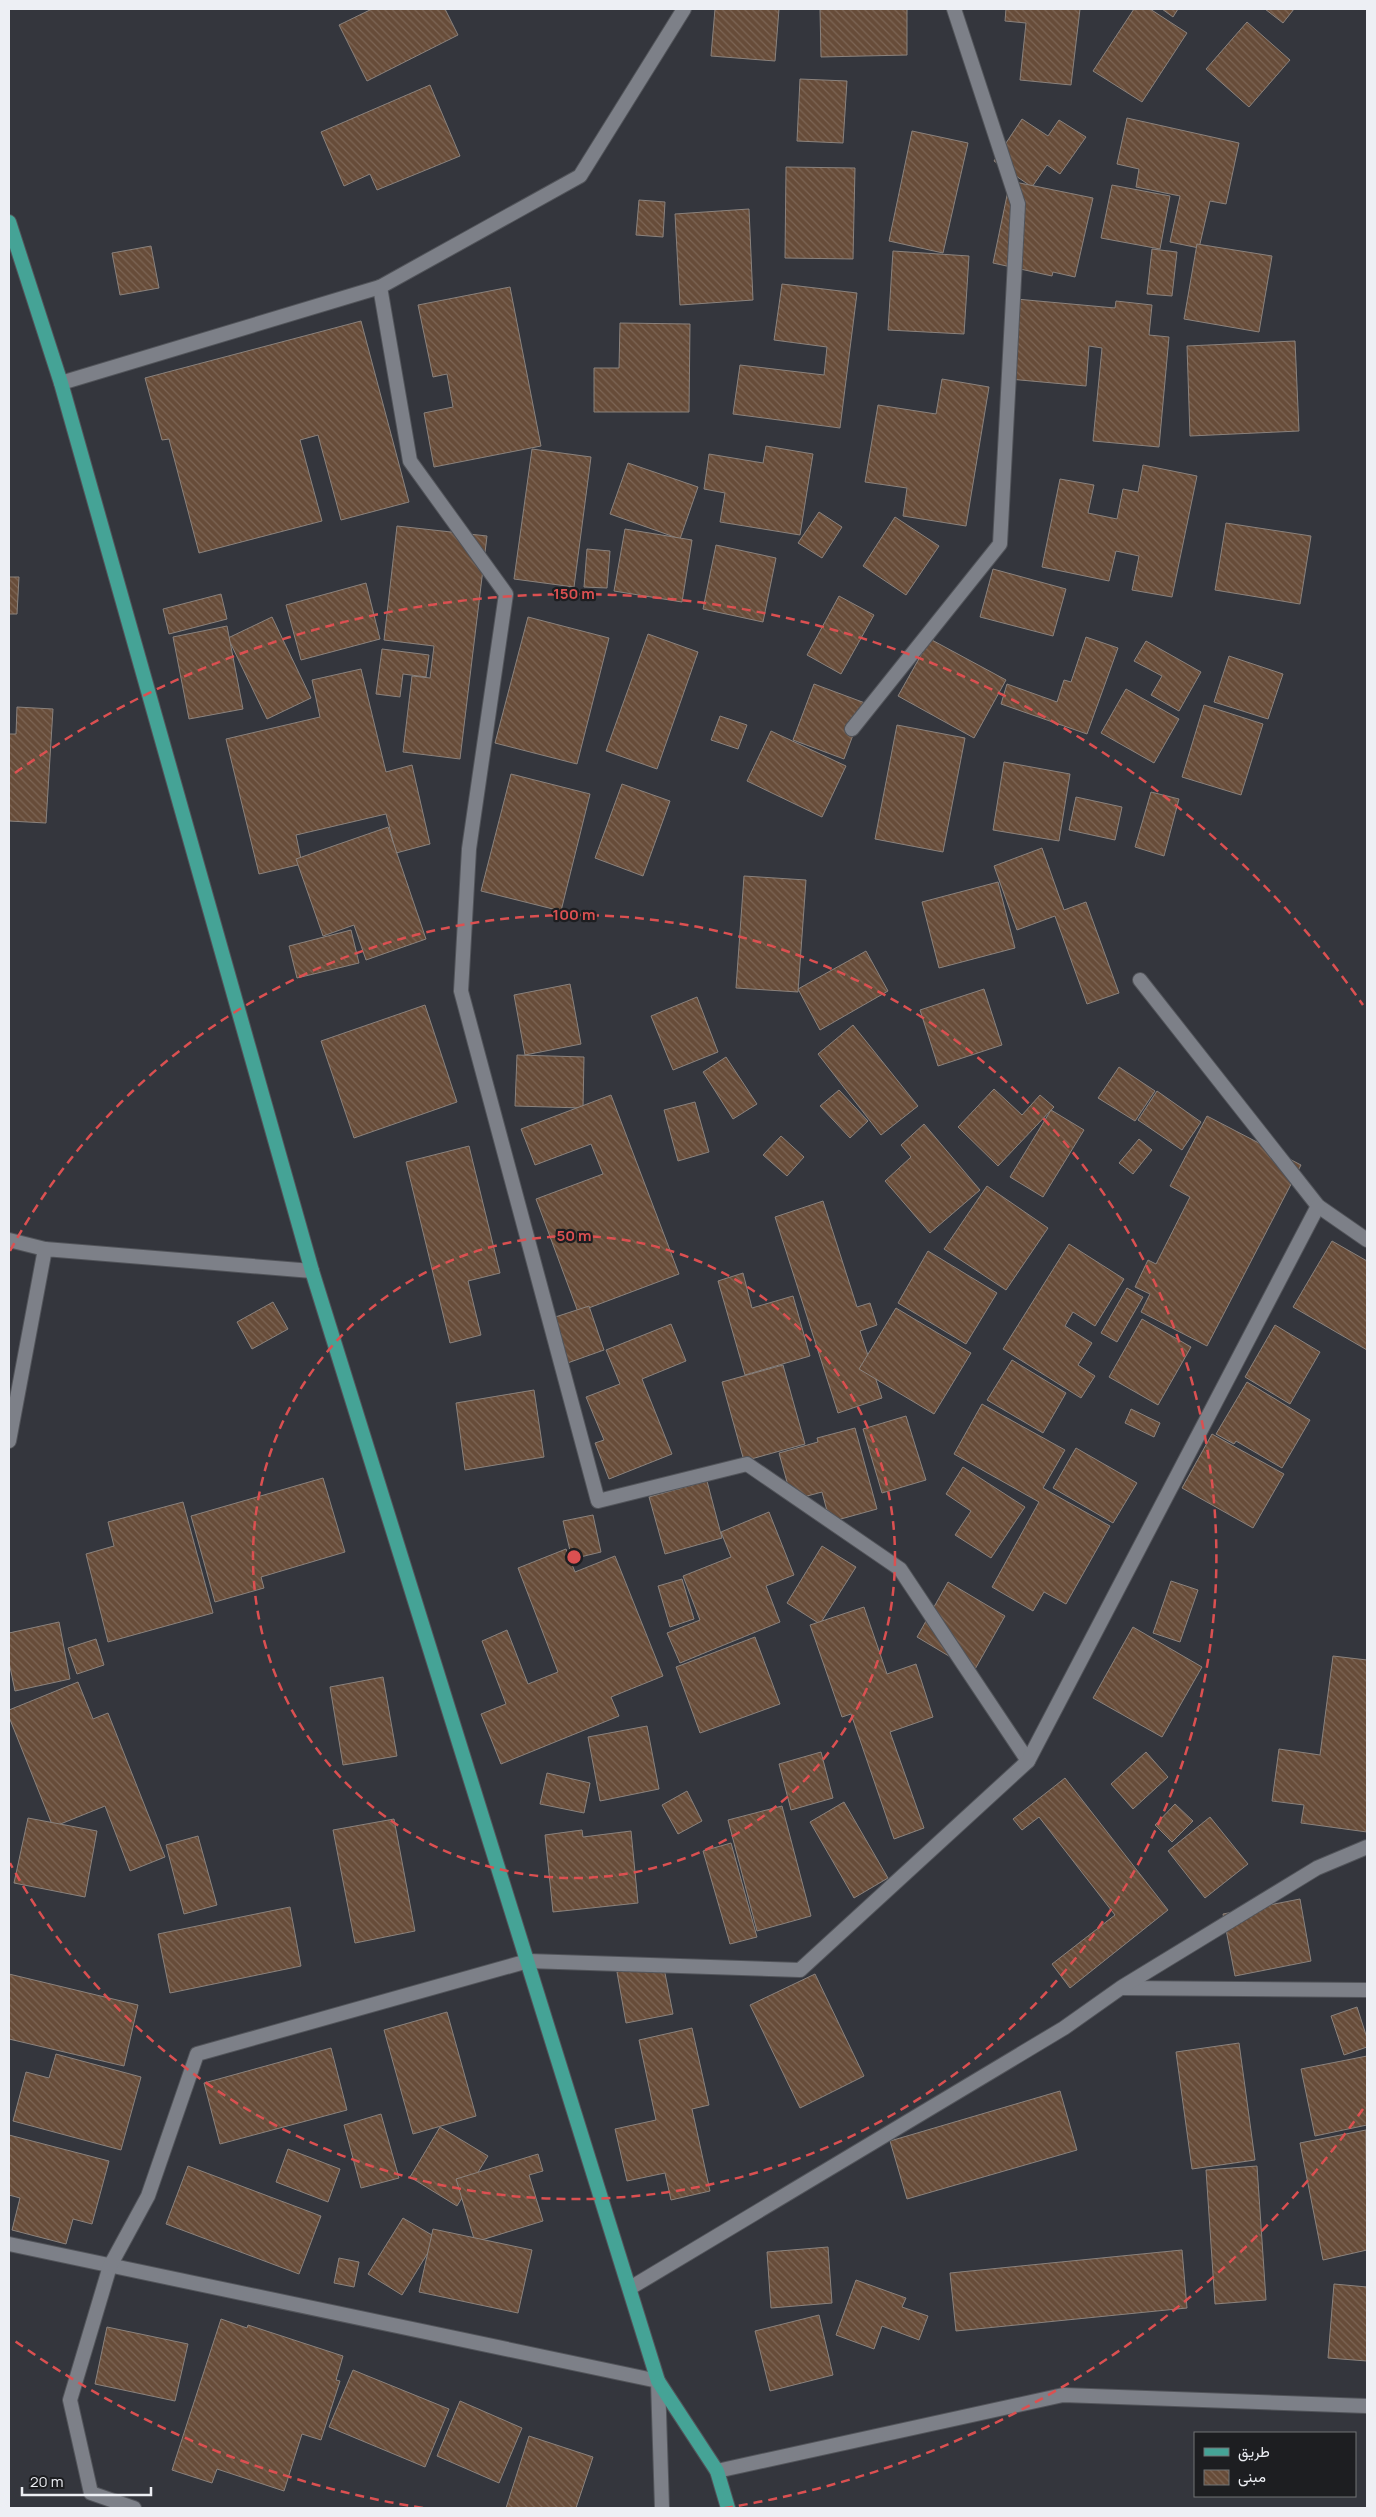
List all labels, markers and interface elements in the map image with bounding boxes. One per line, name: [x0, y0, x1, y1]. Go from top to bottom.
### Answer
text: 150 m: [553, 583, 595, 604]
text: 100 m: [553, 904, 595, 925]
text: 50 m: [556, 1225, 592, 1246]
centre of rings: [565, 1548, 583, 1566]
legend: [1194, 2432, 1356, 2497]
text: طريق: [1238, 2441, 1270, 2462]
scale bar: [22, 2464, 151, 2496]
text: مبنى: [1238, 2466, 1266, 2487]
text: 20 m: [30, 2471, 63, 2492]

